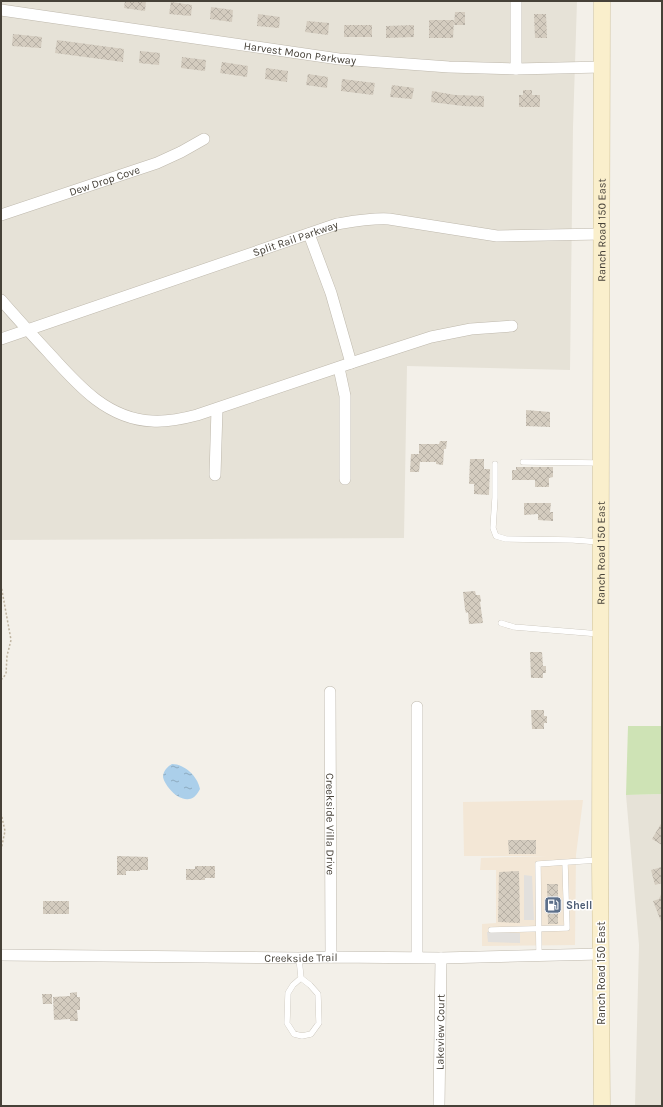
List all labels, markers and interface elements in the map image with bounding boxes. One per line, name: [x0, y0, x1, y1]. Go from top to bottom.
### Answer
street label: Harvest Moon Parkway: [243, 39, 357, 67]
street label: Dew Drop Cove: [67, 163, 142, 198]
street label: Ranch Road 150 East: [595, 178, 608, 282]
street label: Split Rail Parkway: [251, 218, 340, 259]
street label: Ranch Road 150 East: [594, 501, 607, 605]
street label: Creekside Villa Drive: [324, 773, 337, 875]
fuel station icon: Shell: [543, 895, 563, 915]
place label: Shell: [566, 899, 592, 912]
street label: Ranch Road 150 East: [595, 921, 608, 1025]
street label: Creekside Trail: [264, 950, 338, 965]
street label: Lakeview Court: [433, 994, 447, 1070]

